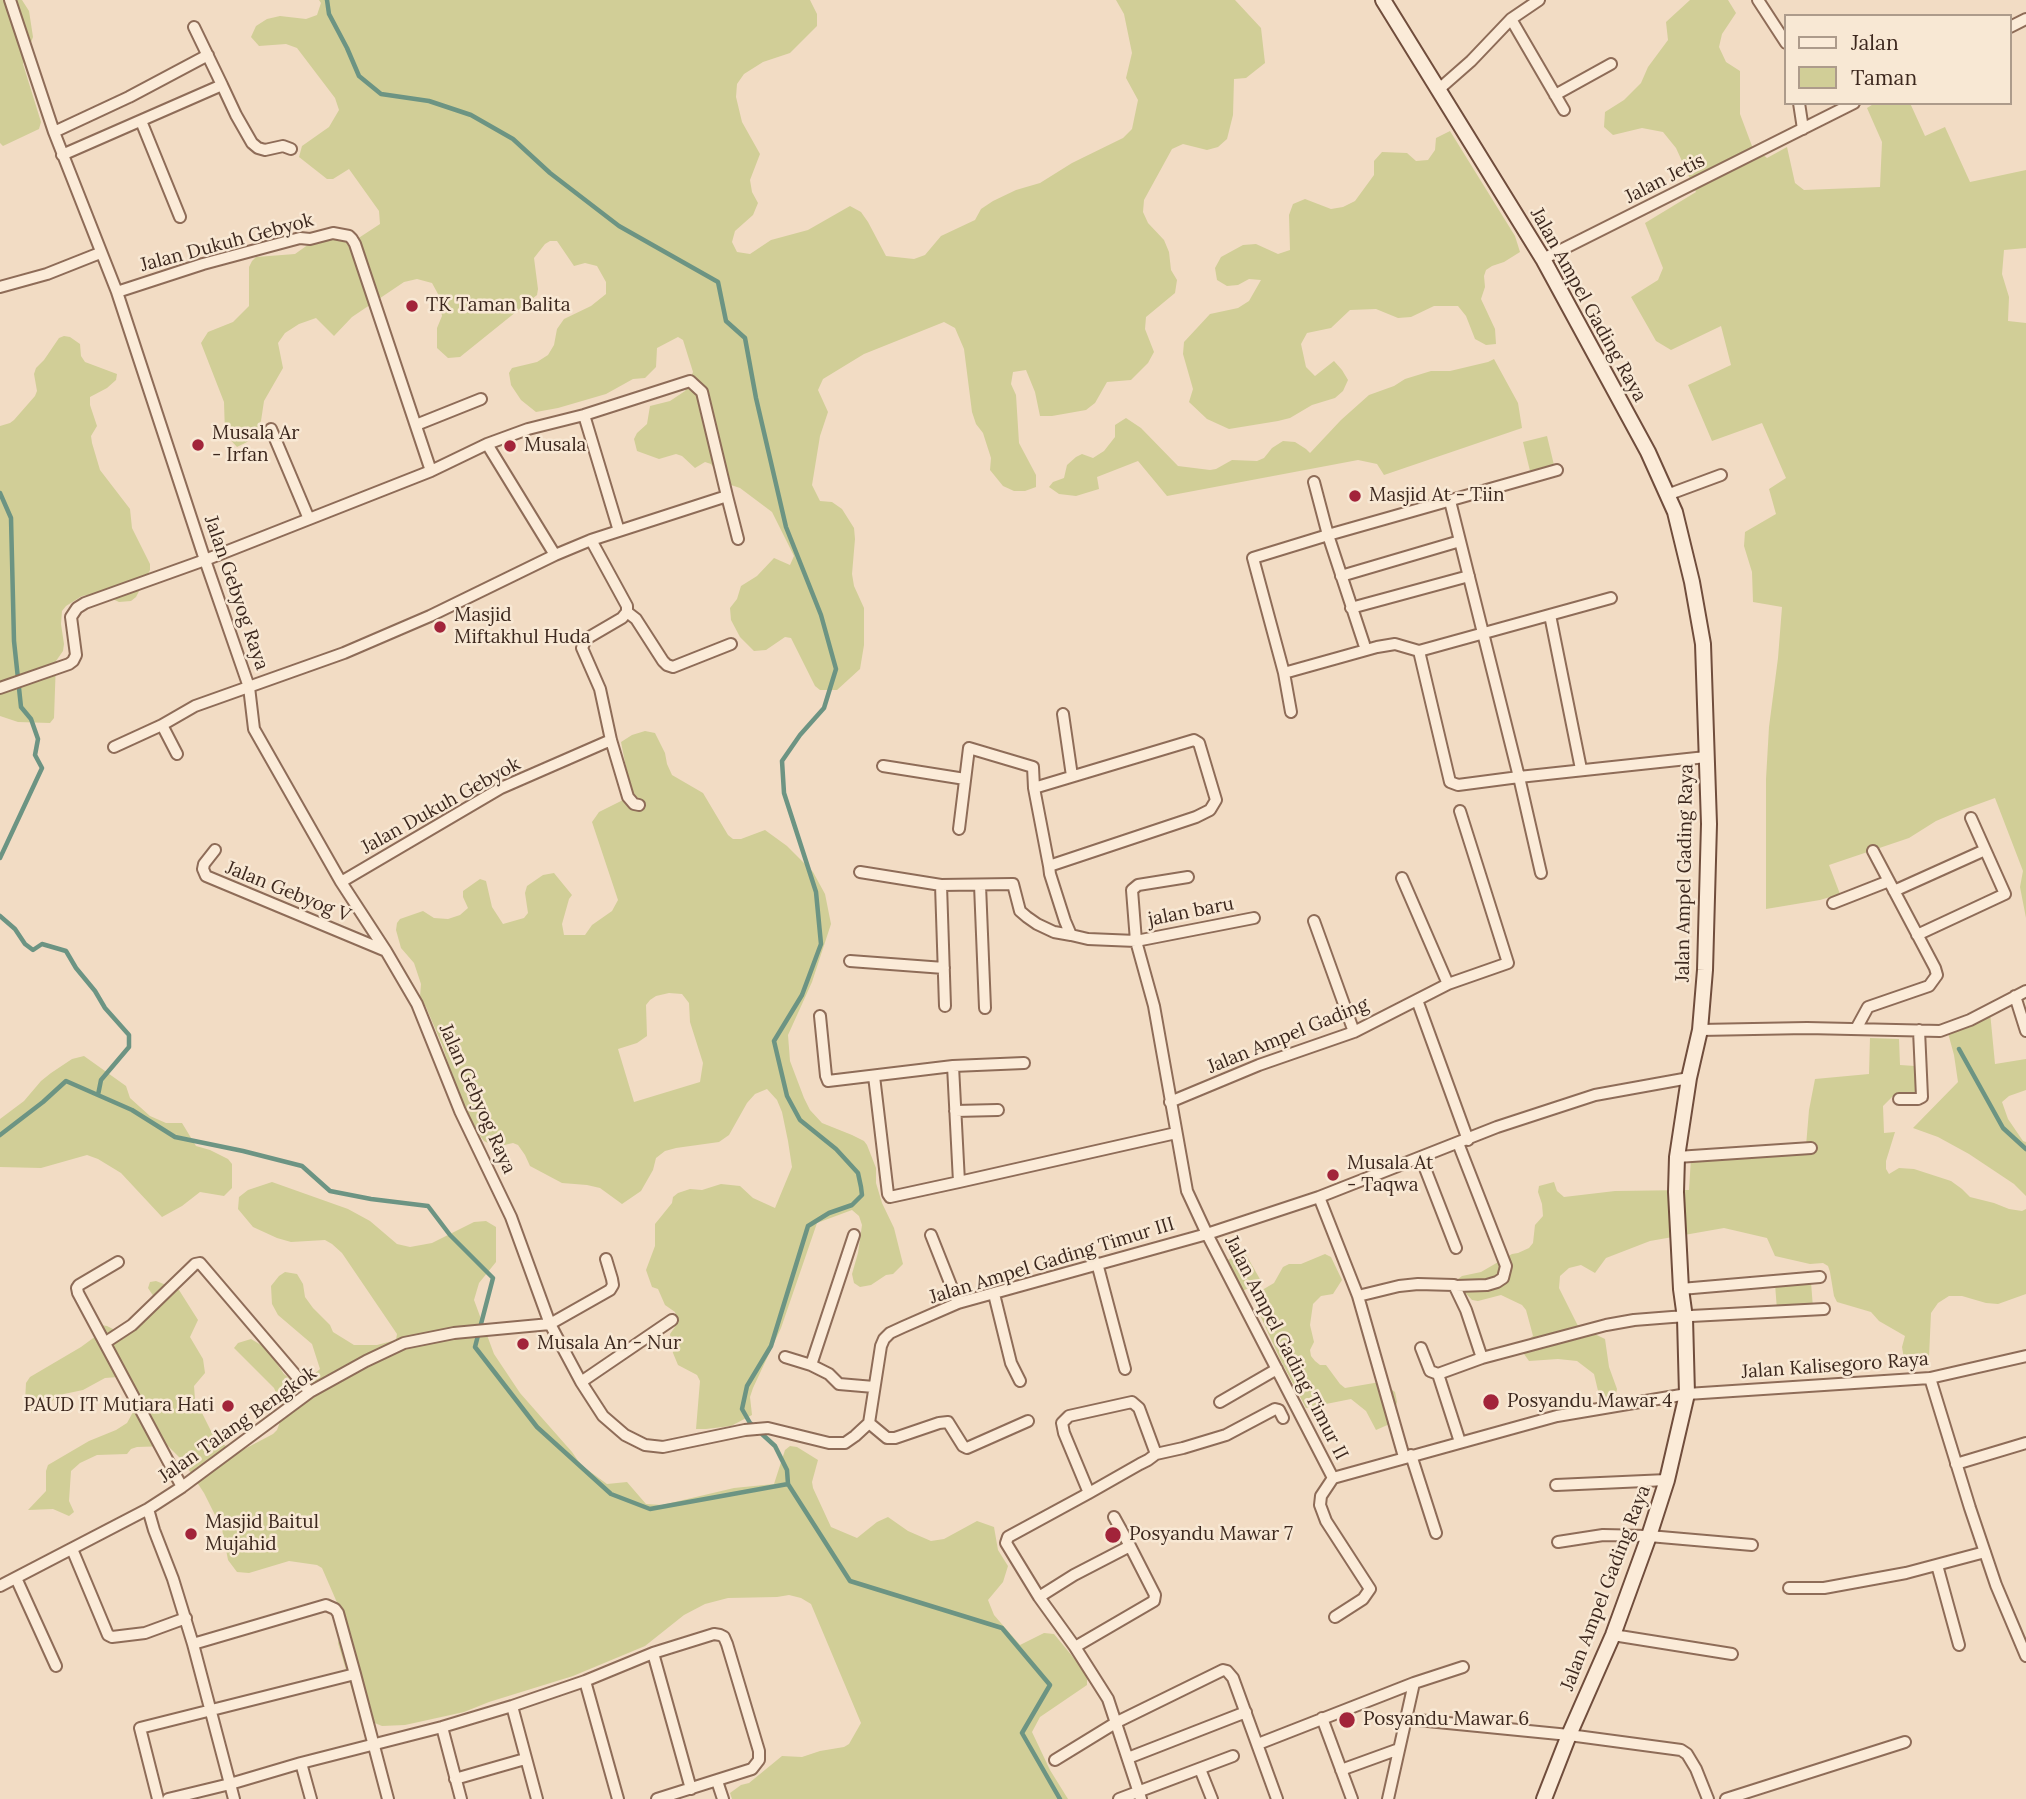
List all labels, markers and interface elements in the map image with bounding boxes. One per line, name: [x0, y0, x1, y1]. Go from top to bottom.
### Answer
legend: [1784, 14, 2012, 105]
text: Jalan: [1851, 29, 1899, 56]
text: Taman: [1851, 64, 1917, 91]
street label: Jalan Jetis: [1621, 149, 1709, 209]
street label: Jalan Ampel Gading Raya: [1525, 204, 1651, 406]
street label: Jalan Dukuh Gebyok: [138, 209, 316, 277]
place label: TK Taman Balita: [426, 295, 571, 317]
marker: TK Taman Balita: [404, 298, 420, 314]
place label: Musala Ar - Irfan: [212, 423, 299, 467]
place label: Musala: [524, 435, 586, 457]
marker: Musala Ar - Irfan: [190, 437, 206, 453]
marker: Musala: [502, 438, 518, 454]
place label: Masjid At - Tiin: [1369, 485, 1504, 507]
marker: Masjid At - Tiin: [1347, 488, 1363, 504]
street label: Jalan Gebyog Raya: [199, 513, 273, 673]
place label: Masjid Miftakhul Huda: [454, 605, 591, 649]
marker: Masjid Miftakhul Huda: [432, 619, 448, 635]
street label: Jalan Dukuh Gebyok: [357, 753, 525, 859]
street label: Jalan Ampel Gading Raya: [1672, 764, 1698, 982]
street label: Jalan Gebyog V: [222, 857, 354, 927]
street label: jalan baru: [1146, 893, 1236, 931]
street label: Jalan Ampel Gading: [1204, 993, 1372, 1079]
street label: Jalan Gebyog Raya: [434, 1021, 520, 1177]
place label: Musala At - Taqwa: [1347, 1153, 1433, 1197]
marker: Musala At - Taqwa: [1325, 1167, 1341, 1183]
street label: Jalan Ampel Gading Timur III: [927, 1213, 1177, 1309]
street label: Jalan Ampel Gading Timur II: [1219, 1232, 1353, 1464]
place label: Musala An - Nur: [537, 1333, 681, 1355]
marker: Musala An - Nur: [515, 1336, 531, 1352]
street label: Jalan Kalisegoro Raya: [1741, 1348, 1929, 1384]
street label: Jalan Talang Bengkok: [155, 1362, 321, 1488]
place label: Posyandu Mawar 4: [1507, 1391, 1673, 1413]
marker: Posyandu Mawar 4: [1481, 1392, 1501, 1412]
place label: PAUD IT Mutiara Hati: [23, 1395, 214, 1417]
marker: PAUD IT Mutiara Hati: [220, 1398, 236, 1414]
street label: Jalan Ampel Gading Raya: [1556, 1482, 1656, 1694]
place label: Masjid Baitul Mujahid: [205, 1512, 319, 1556]
place label: Posyandu Mawar 7: [1129, 1524, 1293, 1546]
marker: Posyandu Mawar 7: [1103, 1525, 1123, 1545]
marker: Masjid Baitul Mujahid: [183, 1526, 199, 1542]
place label: Posyandu Mawar 6: [1363, 1709, 1529, 1731]
marker: Posyandu Mawar 6: [1337, 1710, 1357, 1730]

